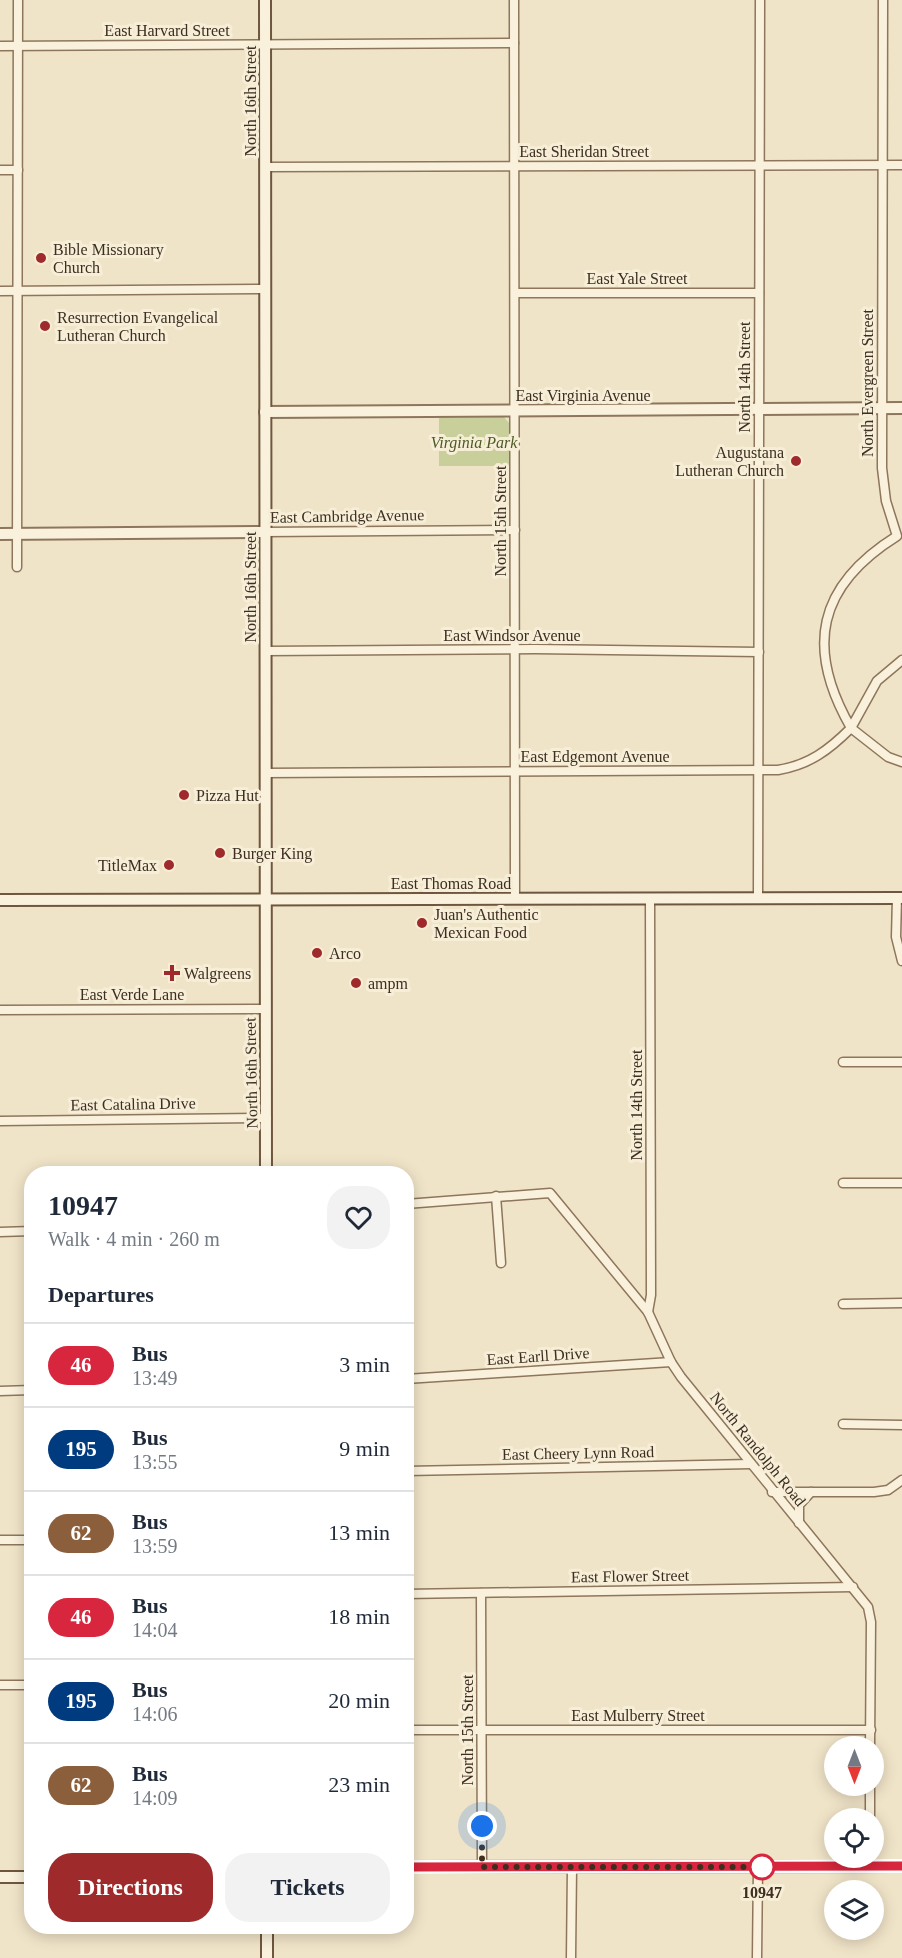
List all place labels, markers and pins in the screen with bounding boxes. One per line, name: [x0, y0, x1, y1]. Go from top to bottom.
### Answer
place label: Bible Missionary Church: [53, 241, 164, 276]
marker: Bible Missionary Church: [34, 251, 48, 265]
place label: Resurrection Evangelical Lutheran Church: [57, 309, 219, 344]
marker: Resurrection Evangelical Lutheran Church: [38, 319, 52, 333]
place label: Augustana Lutheran Church: [675, 444, 784, 479]
marker: Augustana Lutheran Church: [789, 454, 803, 468]
place label: Pizza Hut: [196, 787, 259, 804]
marker: Pizza Hut: [177, 788, 191, 802]
place label: Burger King: [232, 845, 312, 863]
marker: Burger King: [213, 846, 227, 860]
place label: TitleMax: [98, 857, 157, 874]
marker: TitleMax: [162, 858, 176, 872]
place label: Juan's Authentic Mexican Food: [434, 906, 539, 941]
marker: Juan's Authentic Mexican Food: [415, 916, 429, 930]
place label: Arco: [329, 945, 361, 962]
marker: Arco: [310, 946, 324, 960]
place label: Walgreens: [184, 965, 251, 983]
marker: Walgreens: [165, 966, 179, 980]
place label: ampm: [368, 975, 409, 993]
marker: ampm: [349, 976, 363, 990]
marker: 10947: [749, 1854, 775, 1880]
place label: 10947: [742, 1884, 782, 1901]

